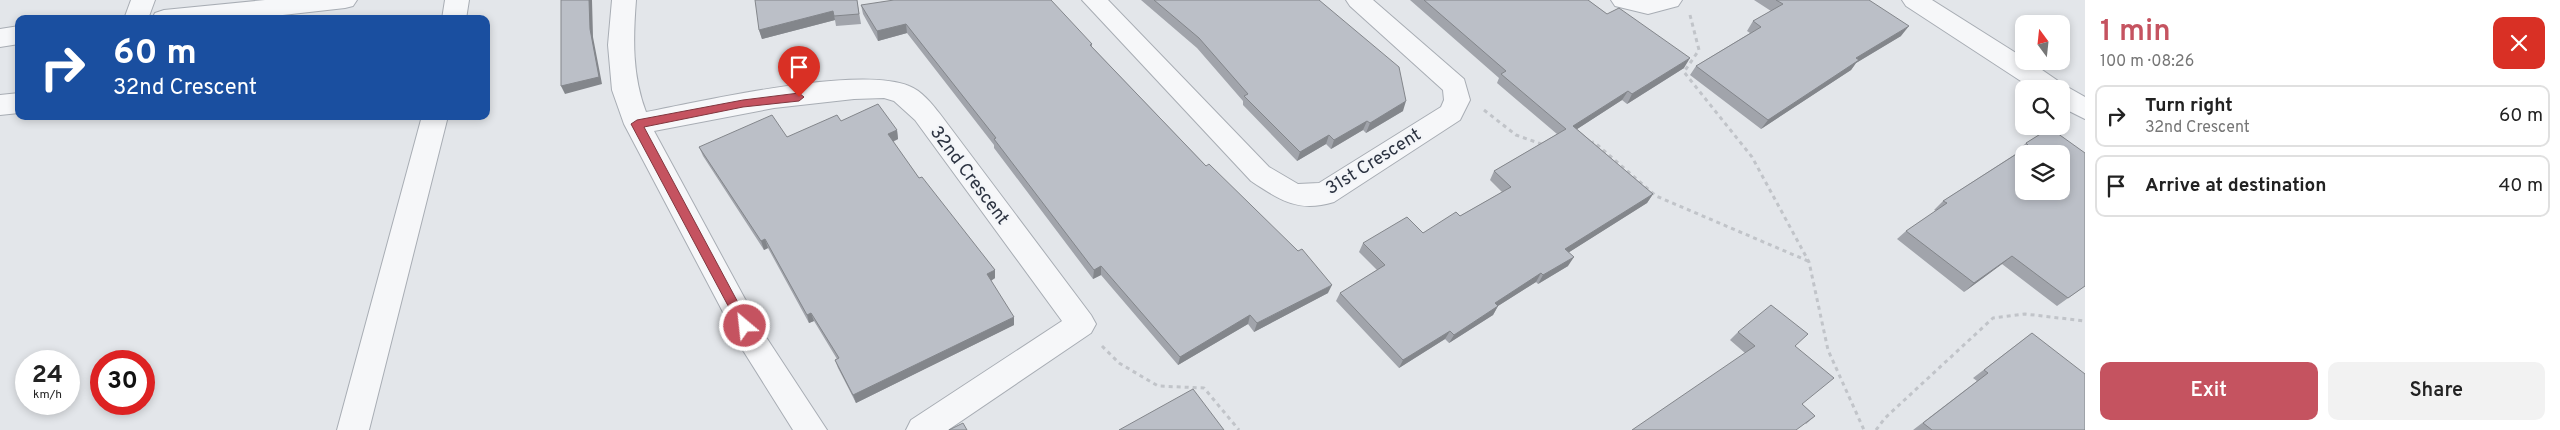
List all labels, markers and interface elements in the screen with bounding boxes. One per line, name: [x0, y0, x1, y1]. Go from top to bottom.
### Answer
text: 1 min: [2100, 14, 2171, 51]
north arrow: [2015, 15, 2070, 70]
map controls: [2015, 15, 2070, 200]
button: close: [2493, 17, 2545, 69]
text: 60 m: [113, 32, 197, 76]
icon: right: [30, 35, 95, 100]
pin: [778, 46, 820, 97]
text: 100 m · 08:26: [2100, 52, 2194, 72]
icon: arrive: [785, 53, 813, 81]
text: 32nd Crescent: [113, 75, 257, 102]
button: search: [2015, 80, 2070, 135]
text: Turn right: [2145, 94, 2233, 118]
icon: right: [2102, 102, 2130, 130]
text: 60 m: [2499, 104, 2543, 128]
text: 32nd Crescent: [2145, 118, 2250, 138]
street label: 32nd Crescent: [924, 122, 1013, 230]
street label: 31st Crescent: [1322, 124, 1426, 201]
button: layers: [2015, 145, 2070, 200]
icon: arrive: [2102, 172, 2130, 200]
text: Arrive at destination: [2145, 174, 2326, 198]
text: 40 m: [2498, 174, 2543, 198]
position arrow: [718, 299, 770, 351]
speed limit sign: 30: [90, 350, 155, 415]
text: 24: [32, 360, 63, 392]
button: Exit: [2100, 362, 2318, 420]
button: Share: [2328, 362, 2545, 420]
text: km/h: [33, 387, 62, 403]

